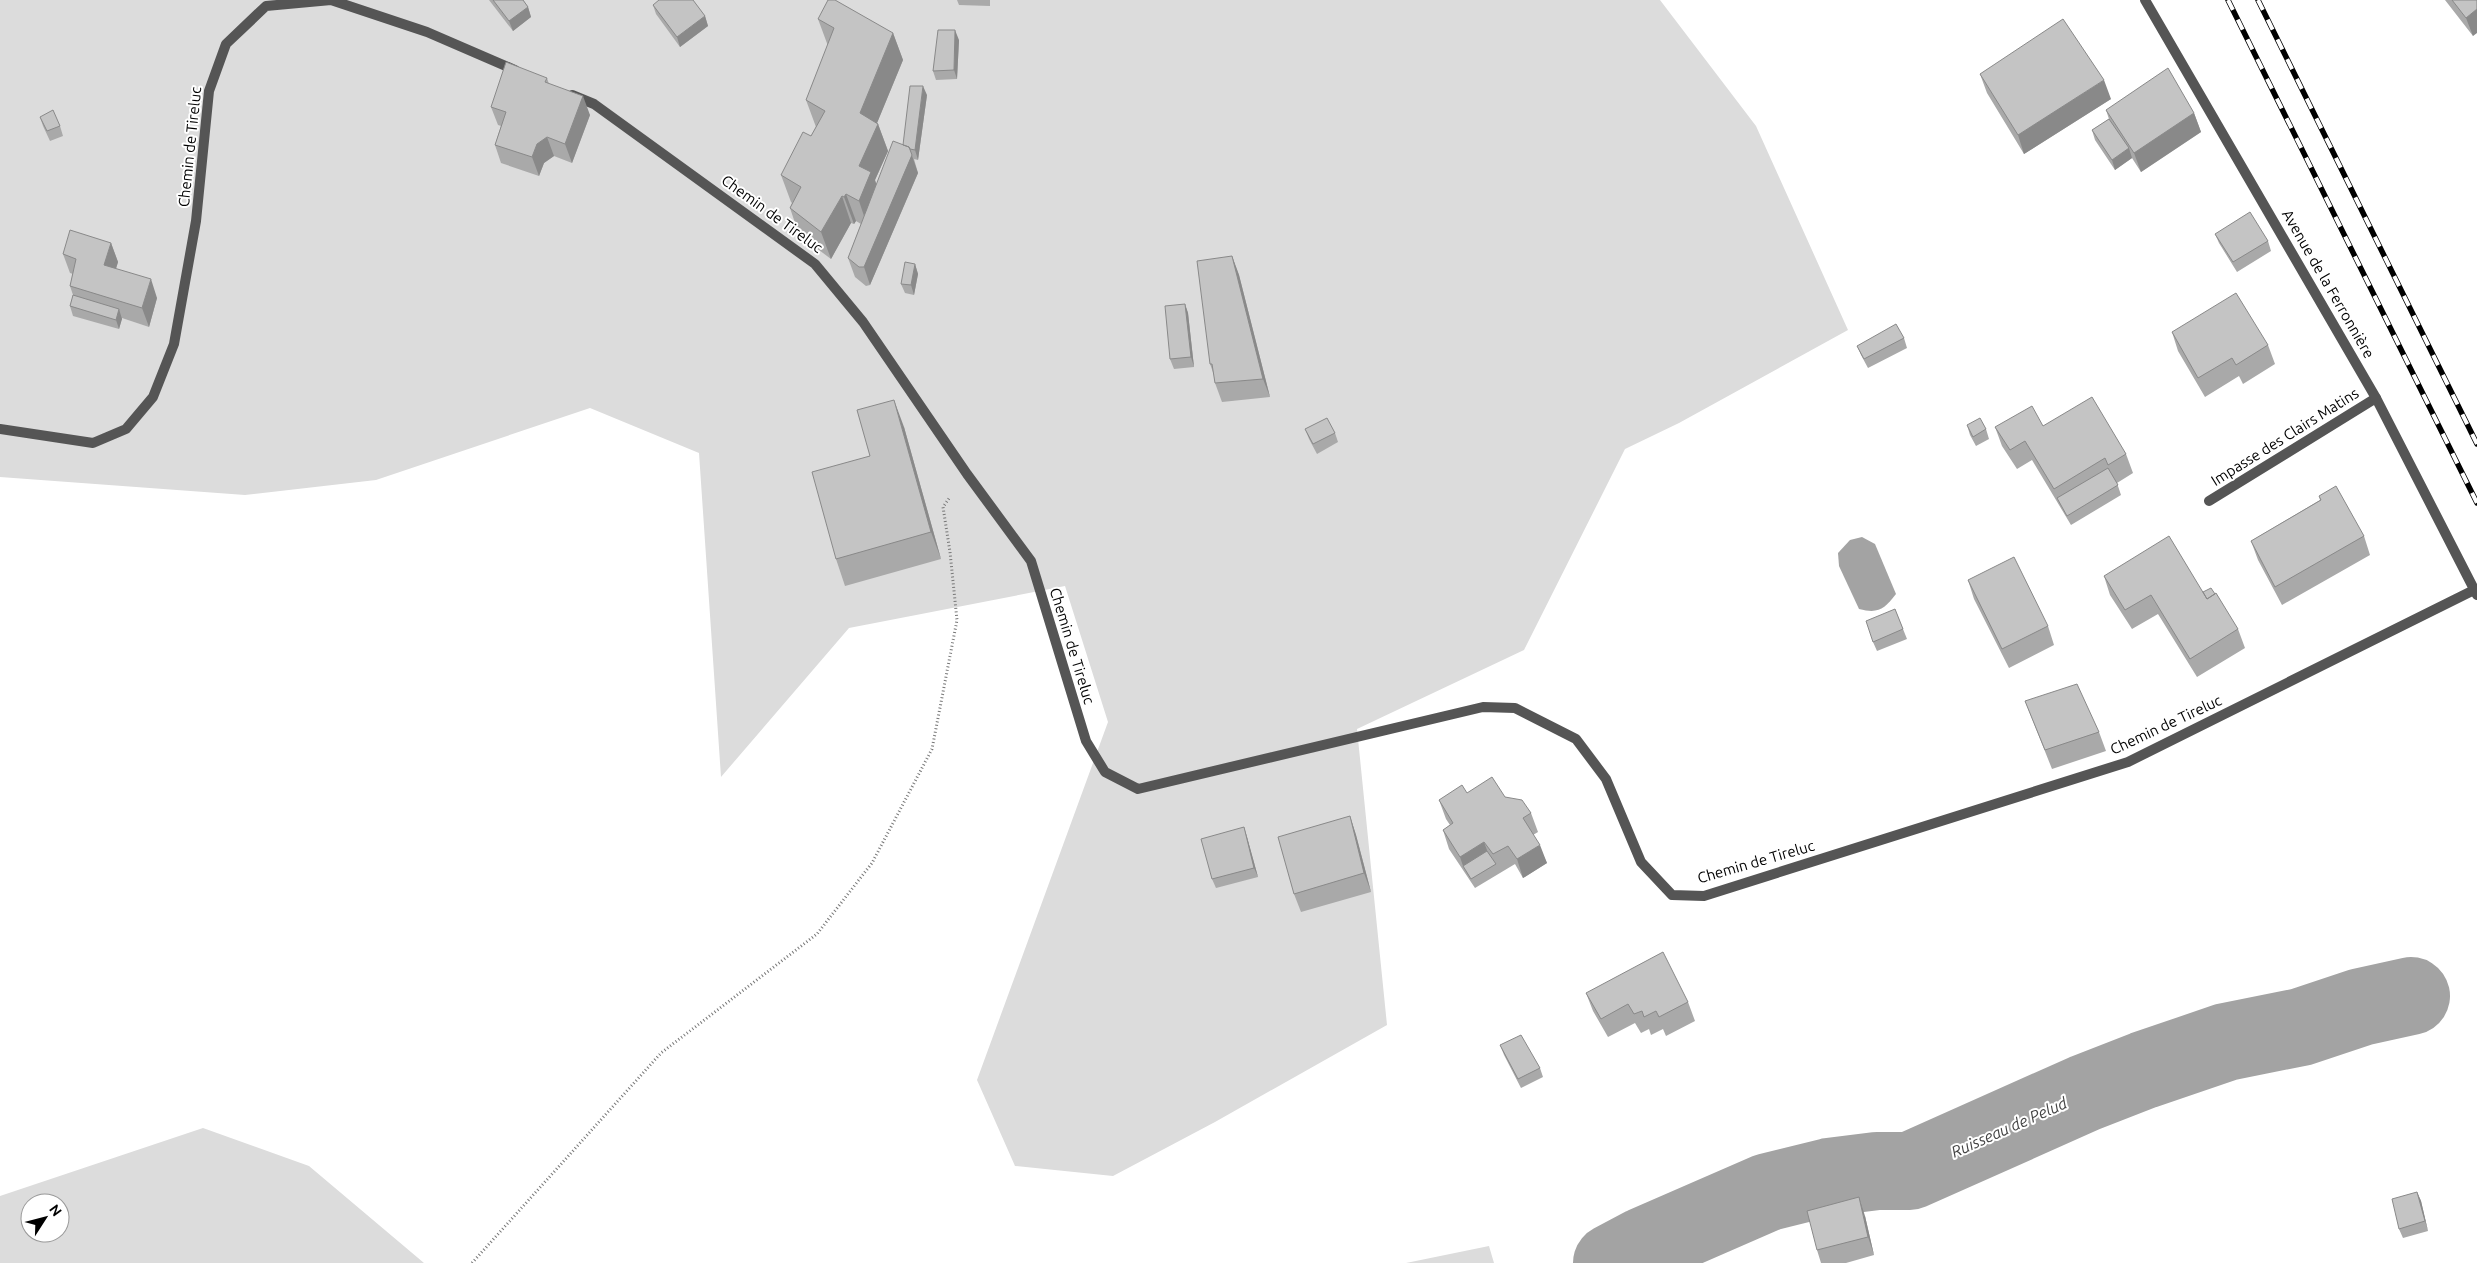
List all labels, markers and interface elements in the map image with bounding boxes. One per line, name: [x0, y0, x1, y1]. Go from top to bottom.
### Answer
street label: Chemin de Tireluc: [175, 86, 204, 208]
street label: Chemin de Tireluc: [718, 171, 826, 256]
street label: Avenue de la Ferronnière: [2279, 206, 2378, 361]
street label: Impasse des Clairs Matins: [2208, 384, 2362, 489]
street label: Chemin de Tireluc: [1047, 586, 1098, 706]
street label: Chemin de Tireluc: [2107, 691, 2224, 758]
street label: Chemin de Tireluc: [1695, 837, 1816, 886]
water label: Ruisseau de Pelud: [1948, 1093, 2071, 1161]
north arrow: [20, 1193, 70, 1243]
text: N: [46, 1201, 65, 1219]

